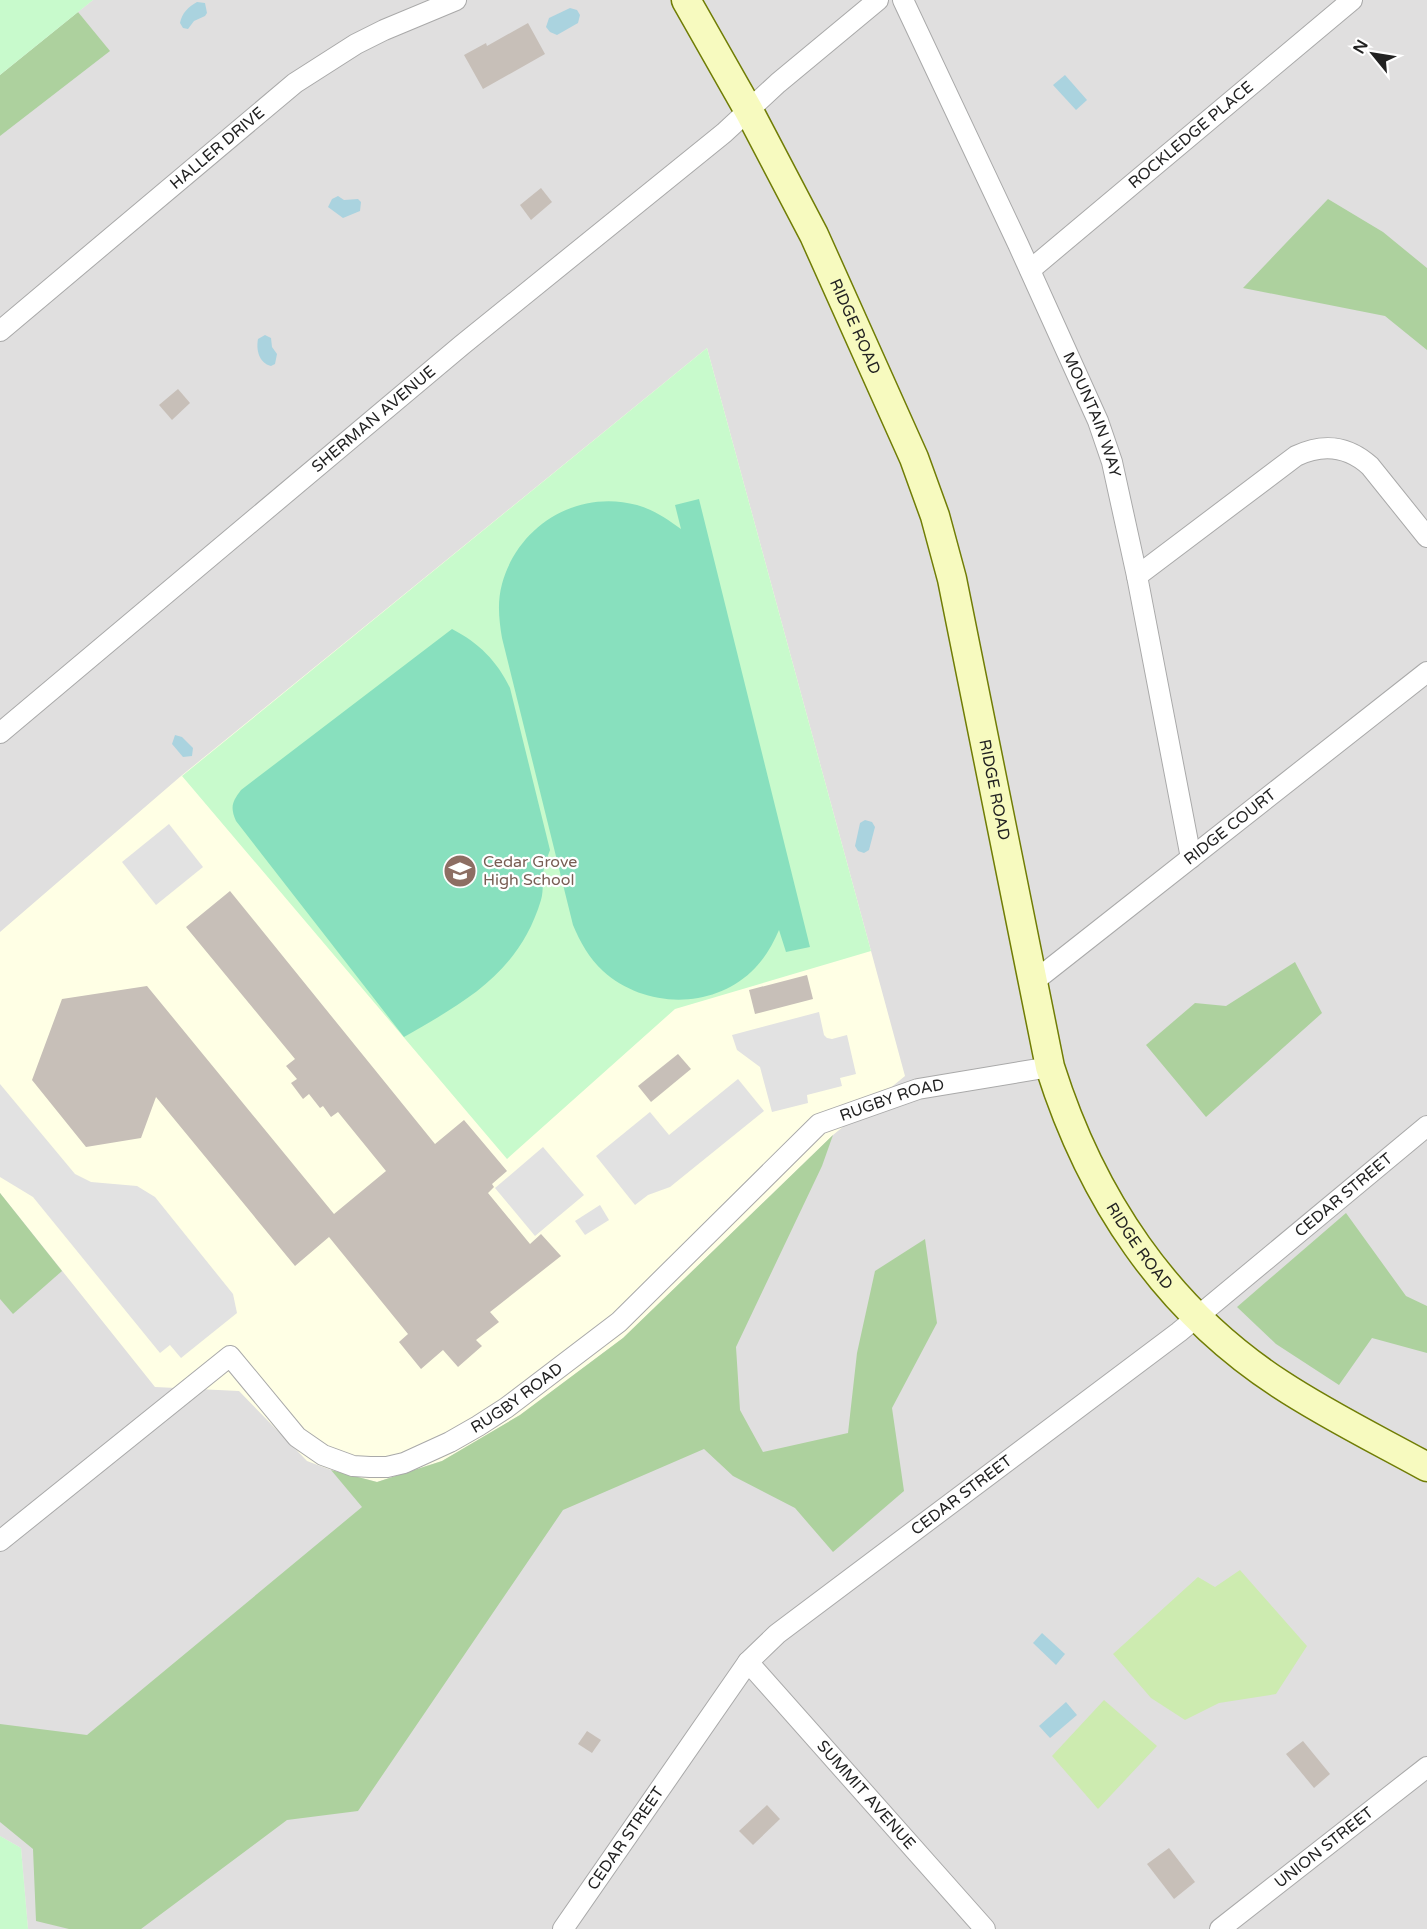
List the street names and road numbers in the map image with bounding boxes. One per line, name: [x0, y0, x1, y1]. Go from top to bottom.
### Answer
street label: ROCKLEDGE PLACE: [1124, 77, 1257, 193]
street label: HALLER DRIVE: [166, 103, 269, 194]
street label: RIDGE ROAD: [825, 276, 885, 378]
street label: MOUNTAIN WAY: [1058, 349, 1125, 479]
street label: SHERMAN AVENUE: [308, 361, 440, 477]
street label: RIDGE ROAD: [974, 738, 1014, 842]
street label: RIDGE COURT: [1180, 785, 1280, 869]
street label: RUGBY ROAD: [837, 1075, 946, 1126]
street label: CEDAR STREET: [1291, 1149, 1397, 1242]
street label: RIDGE ROAD: [1102, 1199, 1177, 1294]
street label: RUGBY ROAD: [467, 1358, 567, 1438]
street label: CEDAR STREET: [907, 1451, 1016, 1540]
street label: SUMMIT AVENUE: [812, 1736, 920, 1854]
street label: CEDAR STREET: [583, 1783, 669, 1894]
street label: UNION STREET: [1270, 1803, 1378, 1893]

